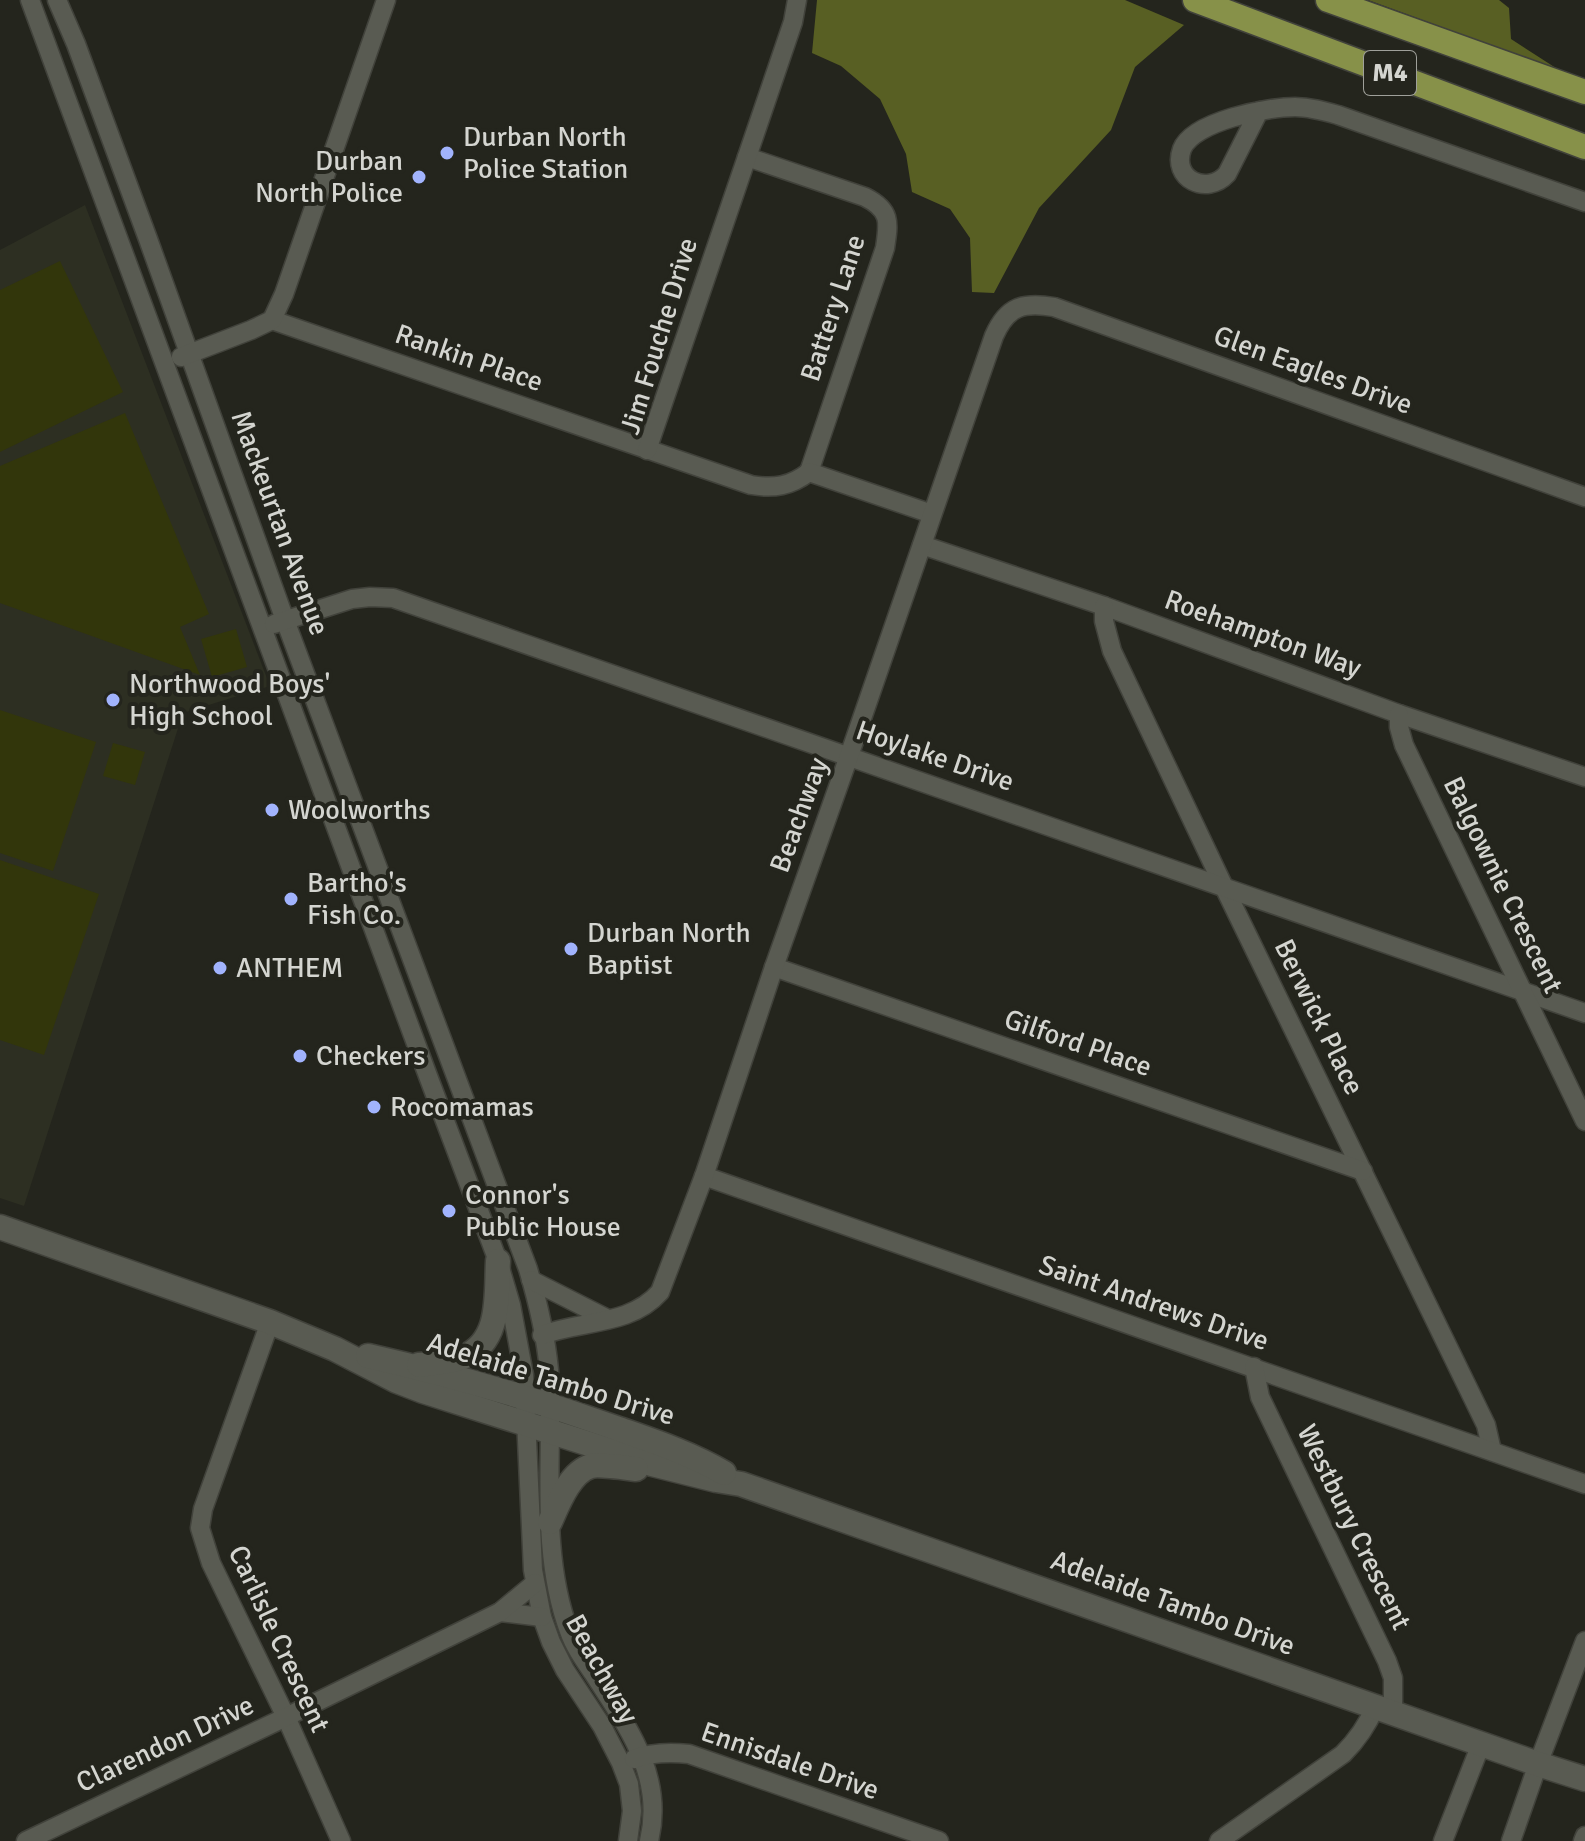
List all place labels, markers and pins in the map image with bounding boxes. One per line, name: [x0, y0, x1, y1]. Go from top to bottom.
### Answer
place label: Durban North Police Station: [463, 120, 628, 186]
place label: Durban North Police: [255, 144, 403, 210]
marker: Durban North Police Station: [438, 144, 456, 162]
marker: Durban North Police: [410, 168, 428, 186]
place label: Northwood Boys' High School: [129, 667, 330, 733]
marker: Northwood Boys' High School: [104, 691, 122, 709]
place label: Woolworths: [288, 793, 430, 827]
marker: Woolworths: [263, 801, 281, 819]
place label: Bartho's Fish Co.: [307, 866, 407, 932]
marker: Bartho's Fish Co.: [282, 890, 300, 908]
place label: Durban North Baptist: [587, 916, 751, 982]
marker: Durban North Baptist: [562, 940, 580, 958]
place label: ANTHEM: [236, 951, 343, 985]
marker: ANTHEM: [211, 959, 229, 977]
place label: Checkers: [316, 1039, 425, 1073]
marker: Checkers: [291, 1047, 309, 1065]
place label: Rocomamas: [390, 1090, 534, 1124]
marker: Rocomamas: [365, 1098, 383, 1116]
place label: Connor's Public House: [465, 1178, 621, 1244]
marker: Connor's Public House: [440, 1202, 458, 1220]

